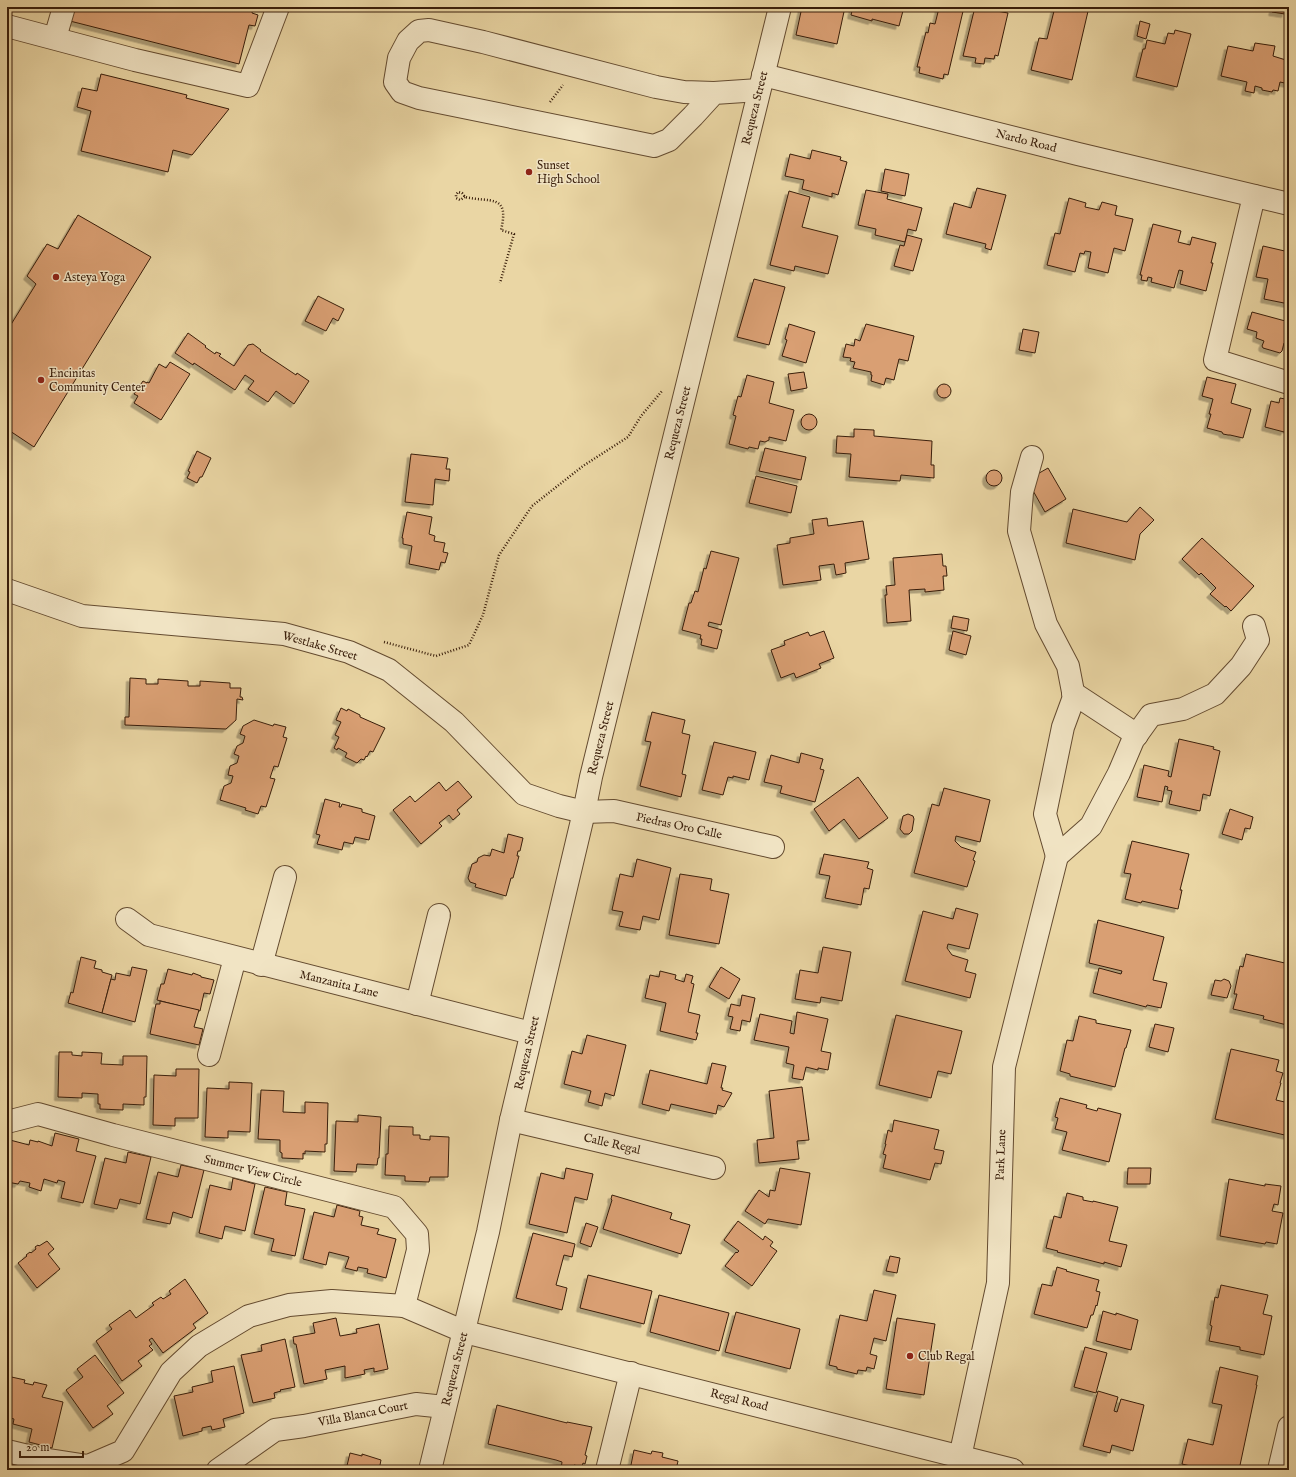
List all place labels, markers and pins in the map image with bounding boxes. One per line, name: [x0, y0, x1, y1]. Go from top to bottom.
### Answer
place label: Sunset High School: [537, 158, 601, 187]
marker: Sunset High School: [524, 167, 534, 177]
place label: Asteya Yoga: [63, 270, 126, 285]
marker: Asteya Yoga: [51, 272, 61, 282]
place label: Encinitas Community Center: [49, 366, 146, 395]
marker: Encinitas Community Center: [36, 375, 46, 385]
place label: Club Regal: [918, 1349, 975, 1364]
marker: Club Regal: [905, 1351, 915, 1361]

